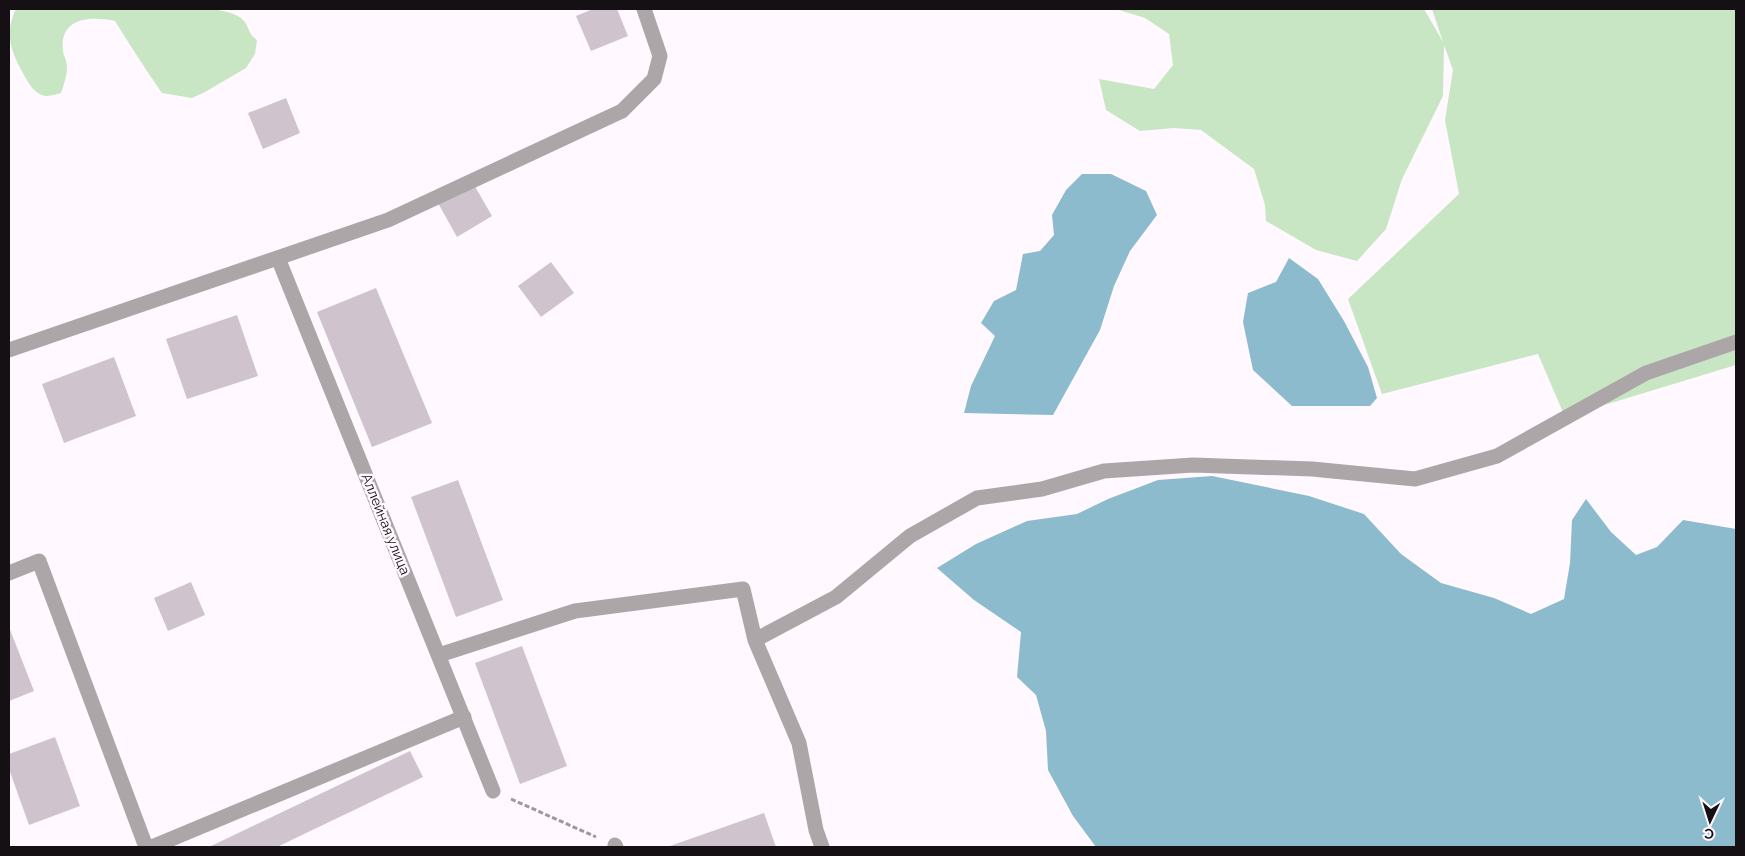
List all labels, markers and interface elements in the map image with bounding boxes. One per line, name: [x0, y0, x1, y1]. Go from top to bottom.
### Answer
street label: Аллейная улица: [358, 471, 414, 577]
north arrow: [1685, 796, 1735, 846]
text: С: [1703, 826, 1714, 842]

